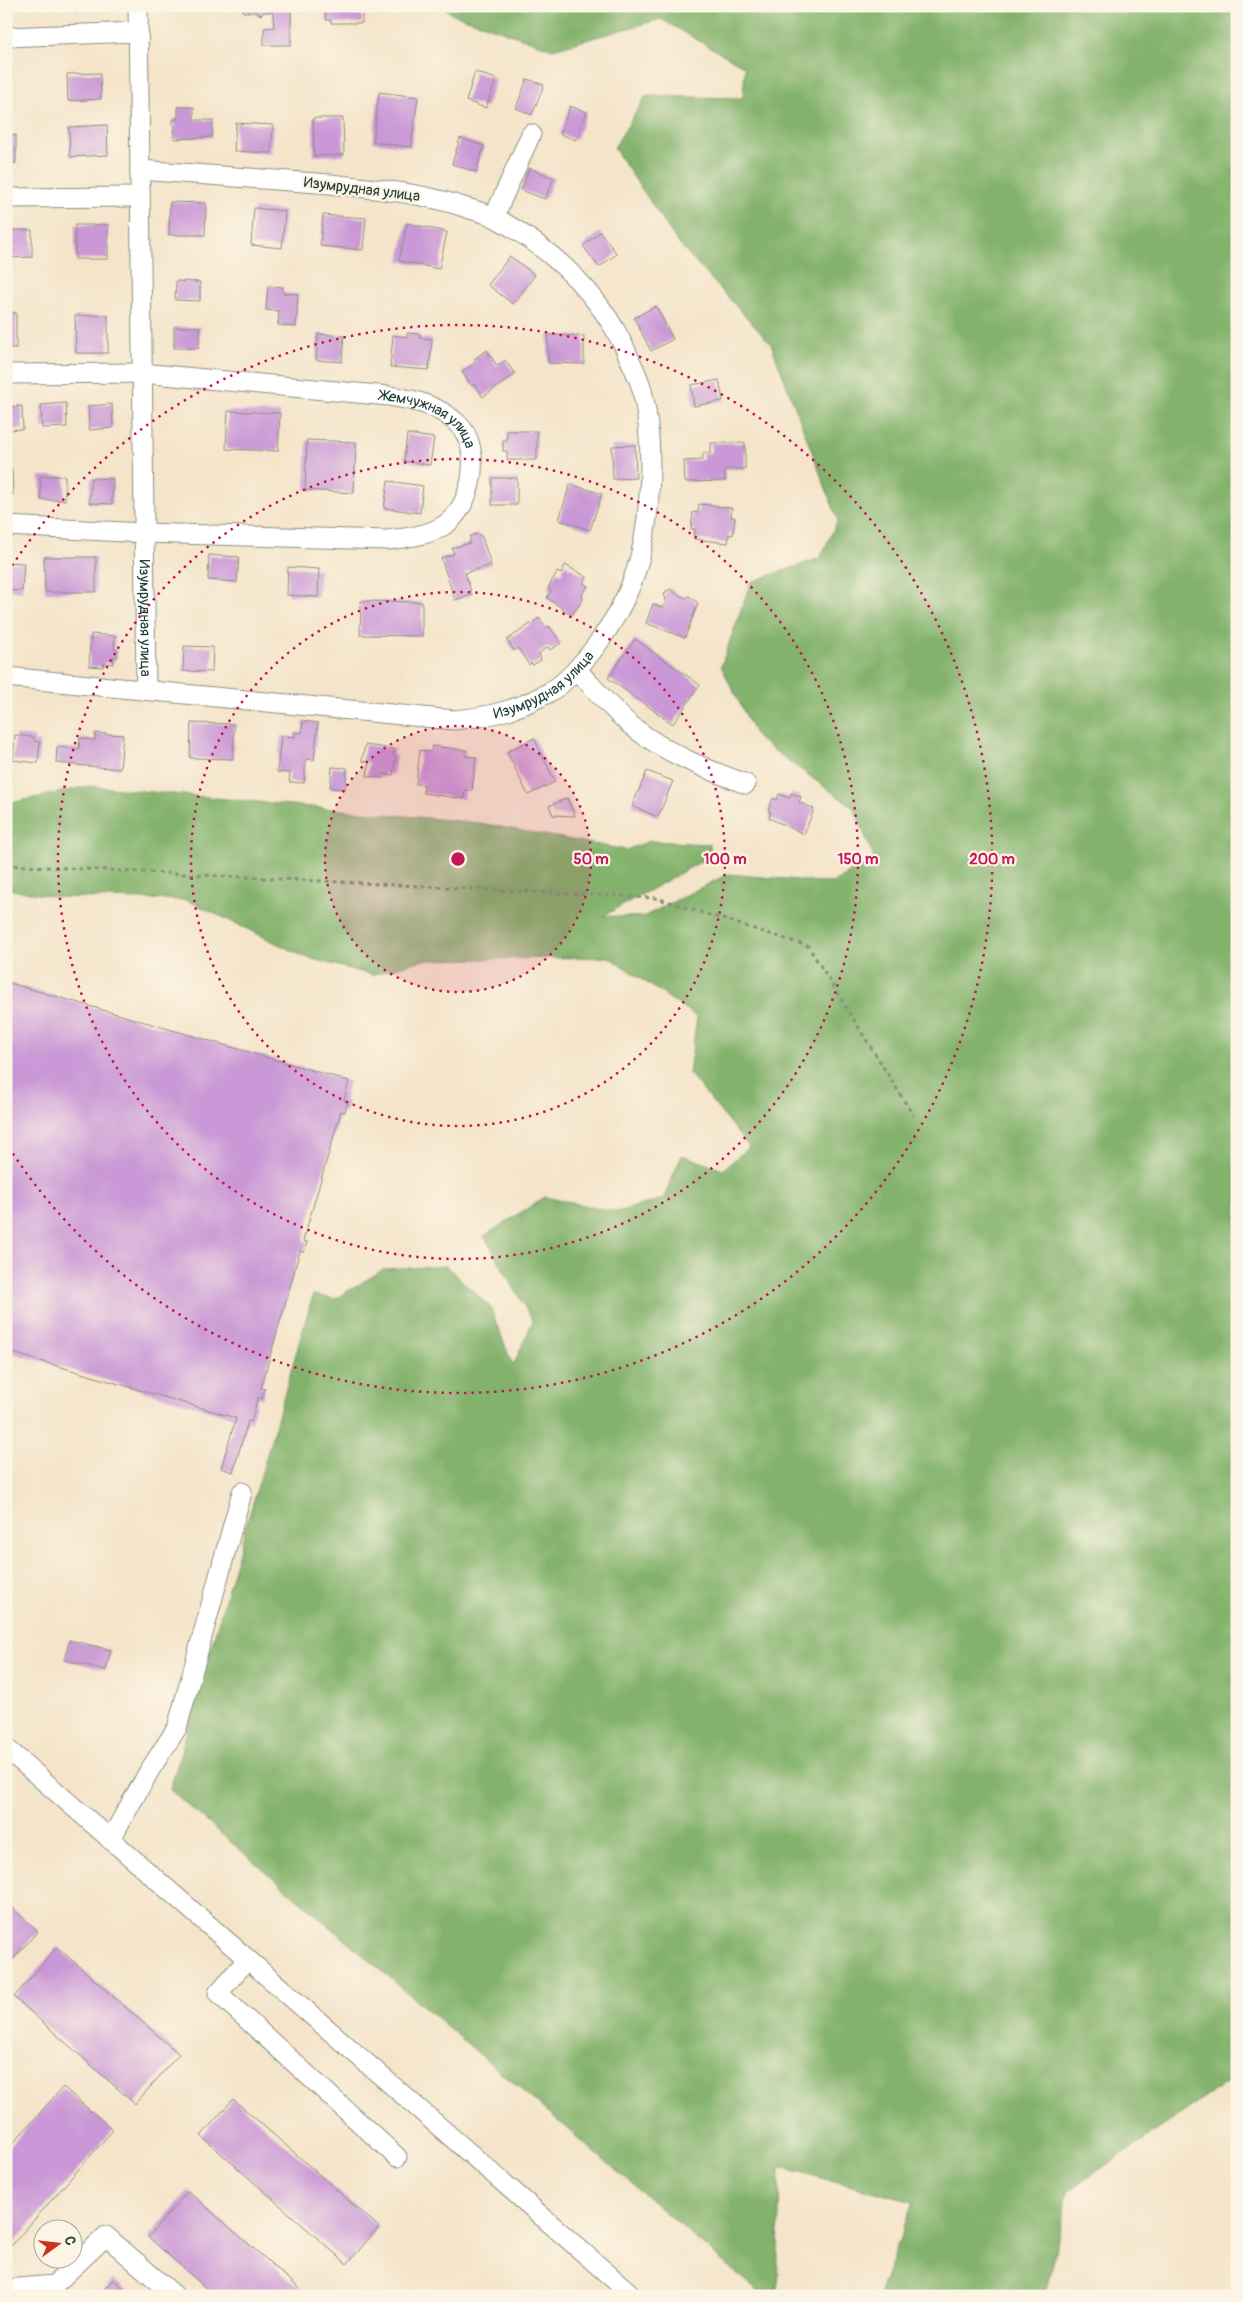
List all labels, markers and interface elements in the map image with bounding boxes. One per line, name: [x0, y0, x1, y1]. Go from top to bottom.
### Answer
street label: Изумрудная улица: [303, 173, 421, 206]
street label: Жемчужная улица: [377, 386, 479, 450]
street label: Изумрудная улица: [134, 559, 155, 677]
street label: Изумрудная улица: [492, 647, 598, 724]
centre of rings: [449, 850, 467, 868]
text: 50 m: [574, 850, 608, 869]
text: 100 m: [704, 850, 746, 869]
text: 150 m: [838, 850, 878, 869]
text: 200 m: [969, 850, 1015, 869]
north arrow: [32, 2220, 82, 2270]
text: С: [61, 2234, 79, 2247]

